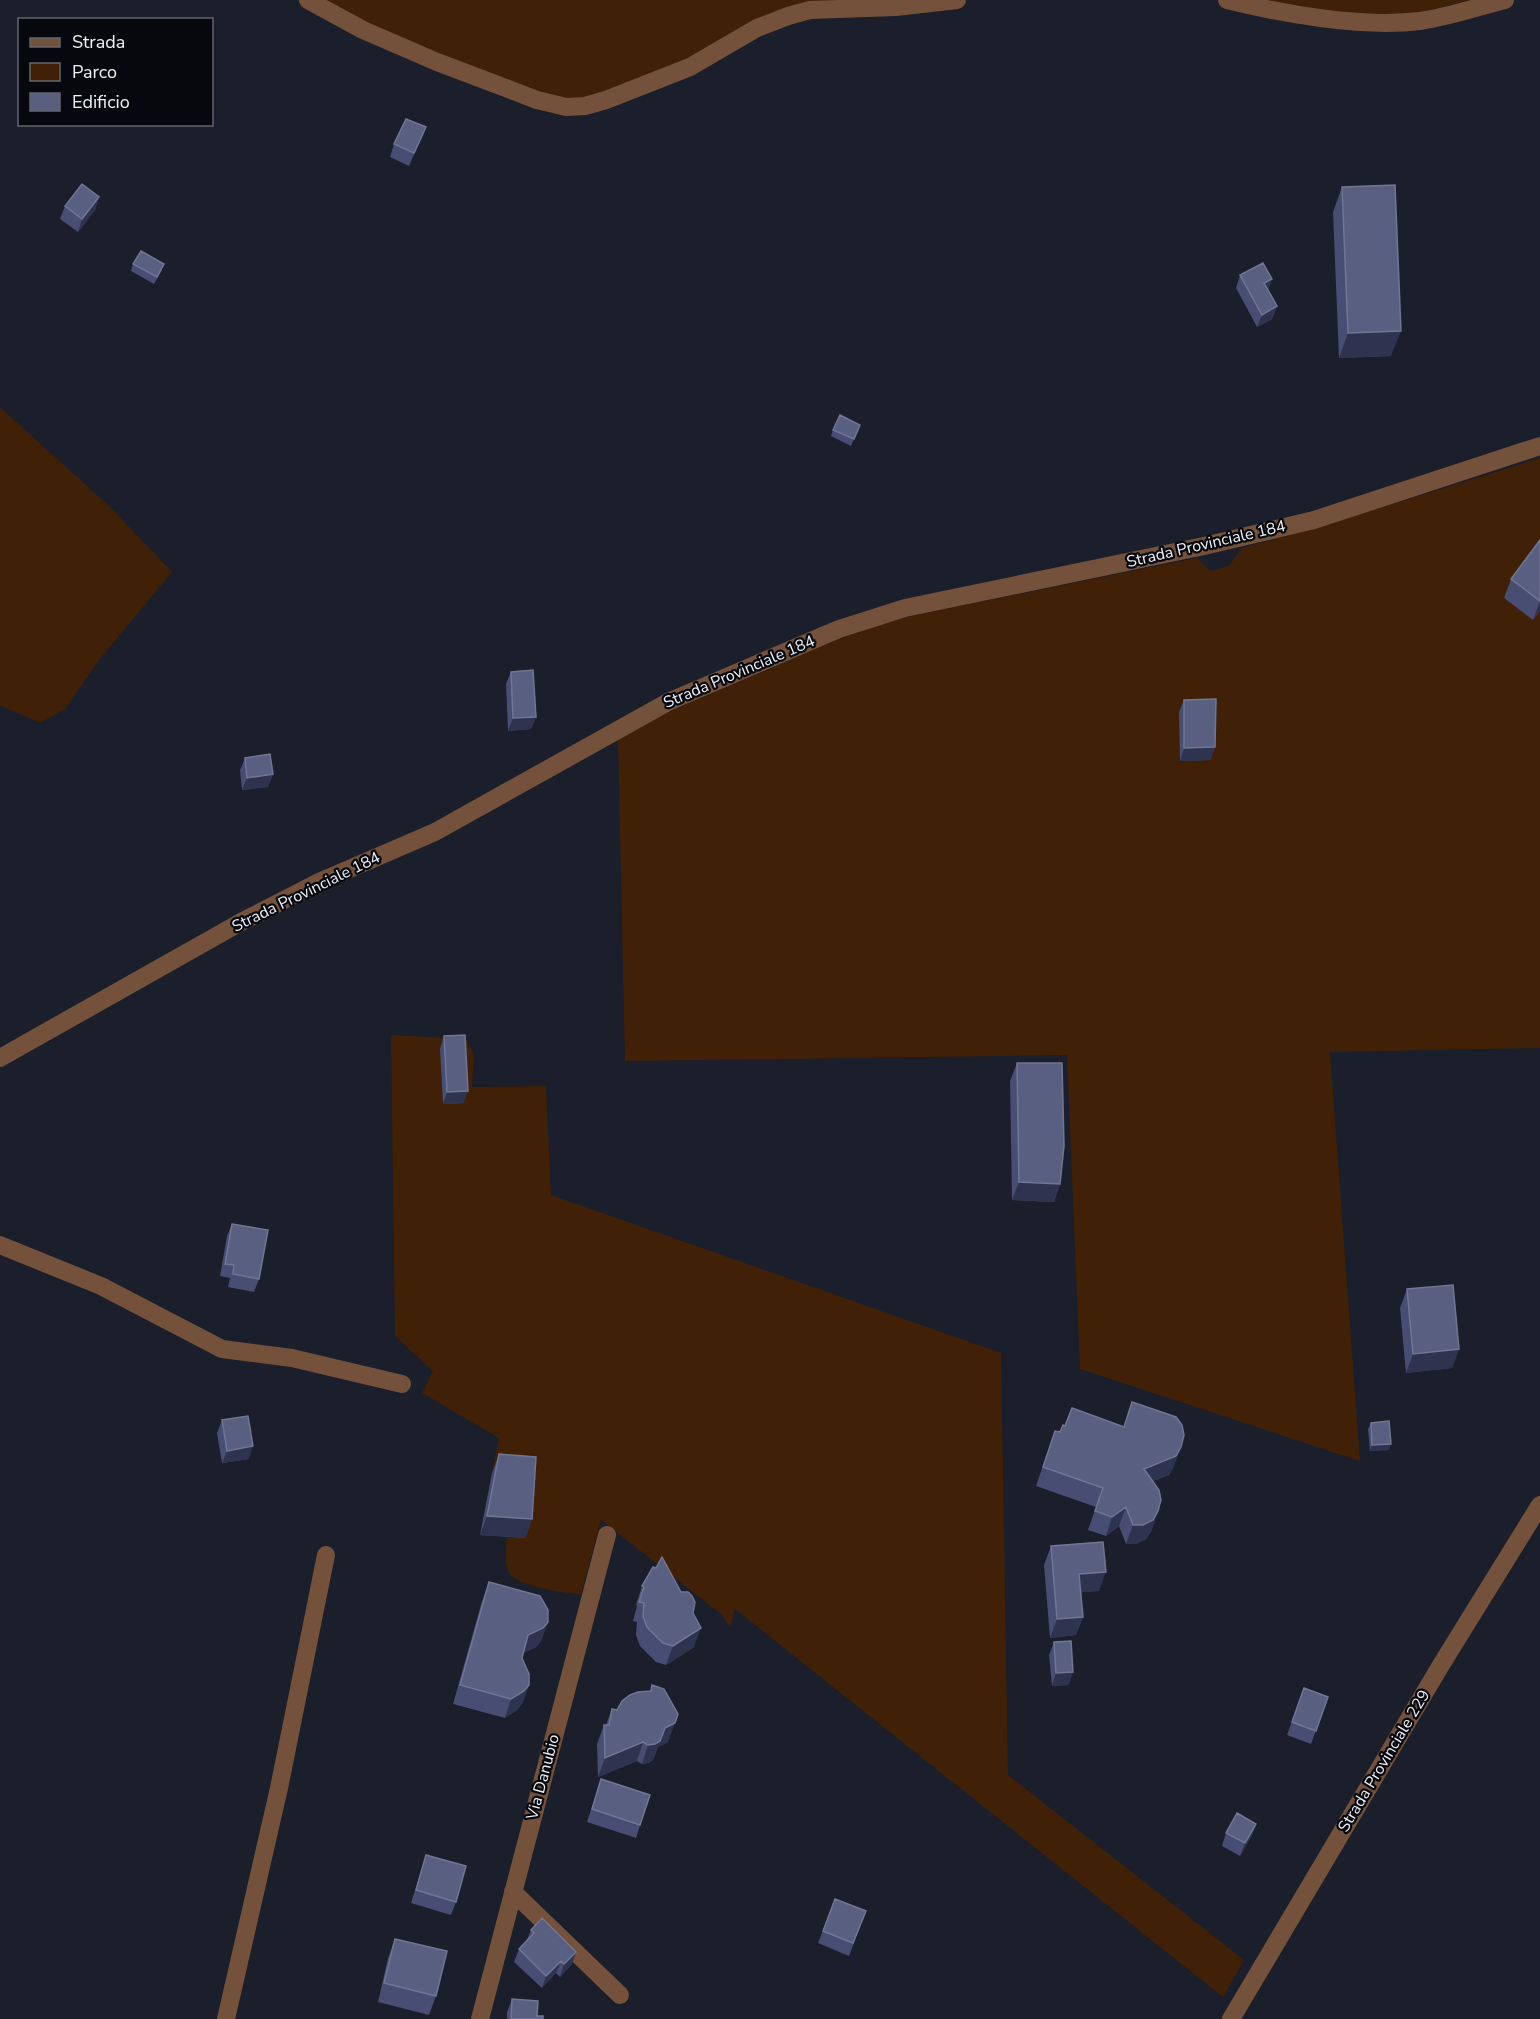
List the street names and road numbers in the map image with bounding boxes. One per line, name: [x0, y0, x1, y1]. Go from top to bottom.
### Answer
street label: Strada Provinciale 184: [1124, 515, 1288, 573]
street label: Strada Provinciale 184: [660, 630, 818, 714]
street label: Strada Provinciale 184: [228, 846, 384, 938]
street label: Strada Provinciale 229: [1333, 1686, 1435, 1836]
street label: Via Danubio: [521, 1732, 565, 1823]

